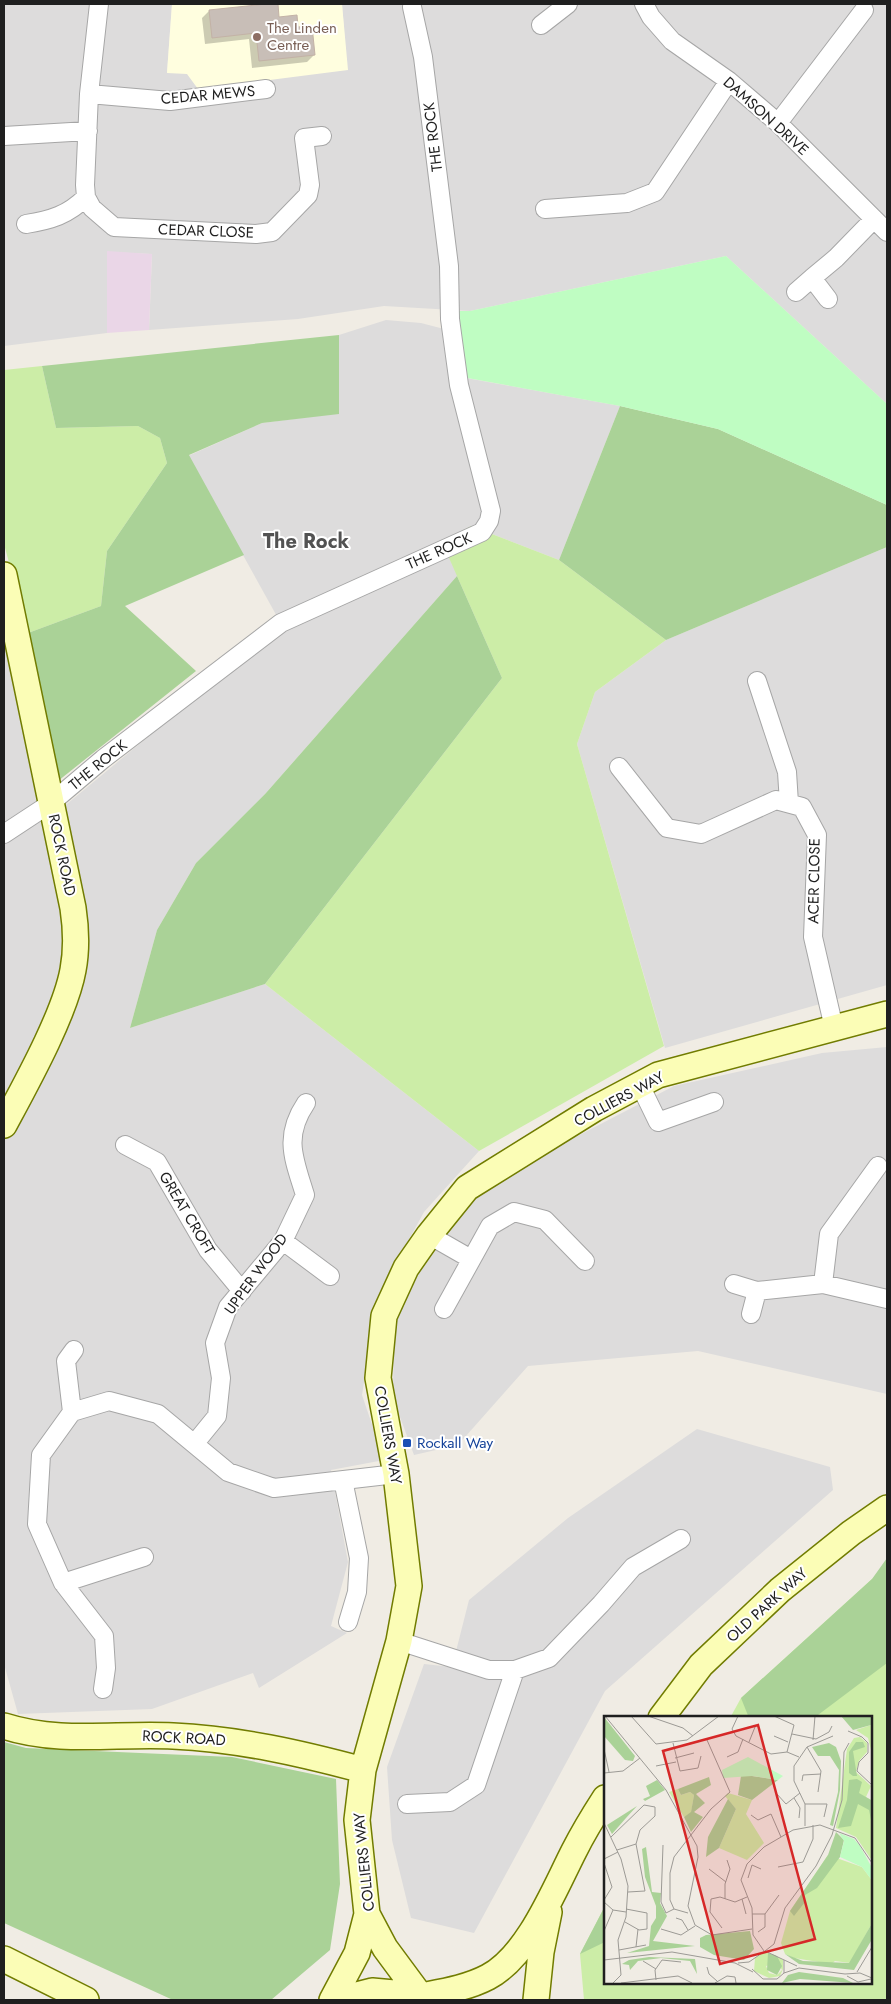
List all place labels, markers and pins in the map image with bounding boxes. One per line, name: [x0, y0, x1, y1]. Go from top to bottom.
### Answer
place label: The Linden Centre: [267, 17, 337, 56]
marker: The Linden Centre: [251, 31, 263, 43]
place label: Rockall Way: [417, 1432, 493, 1454]
marker: Rockall Way: [401, 1437, 413, 1449]

